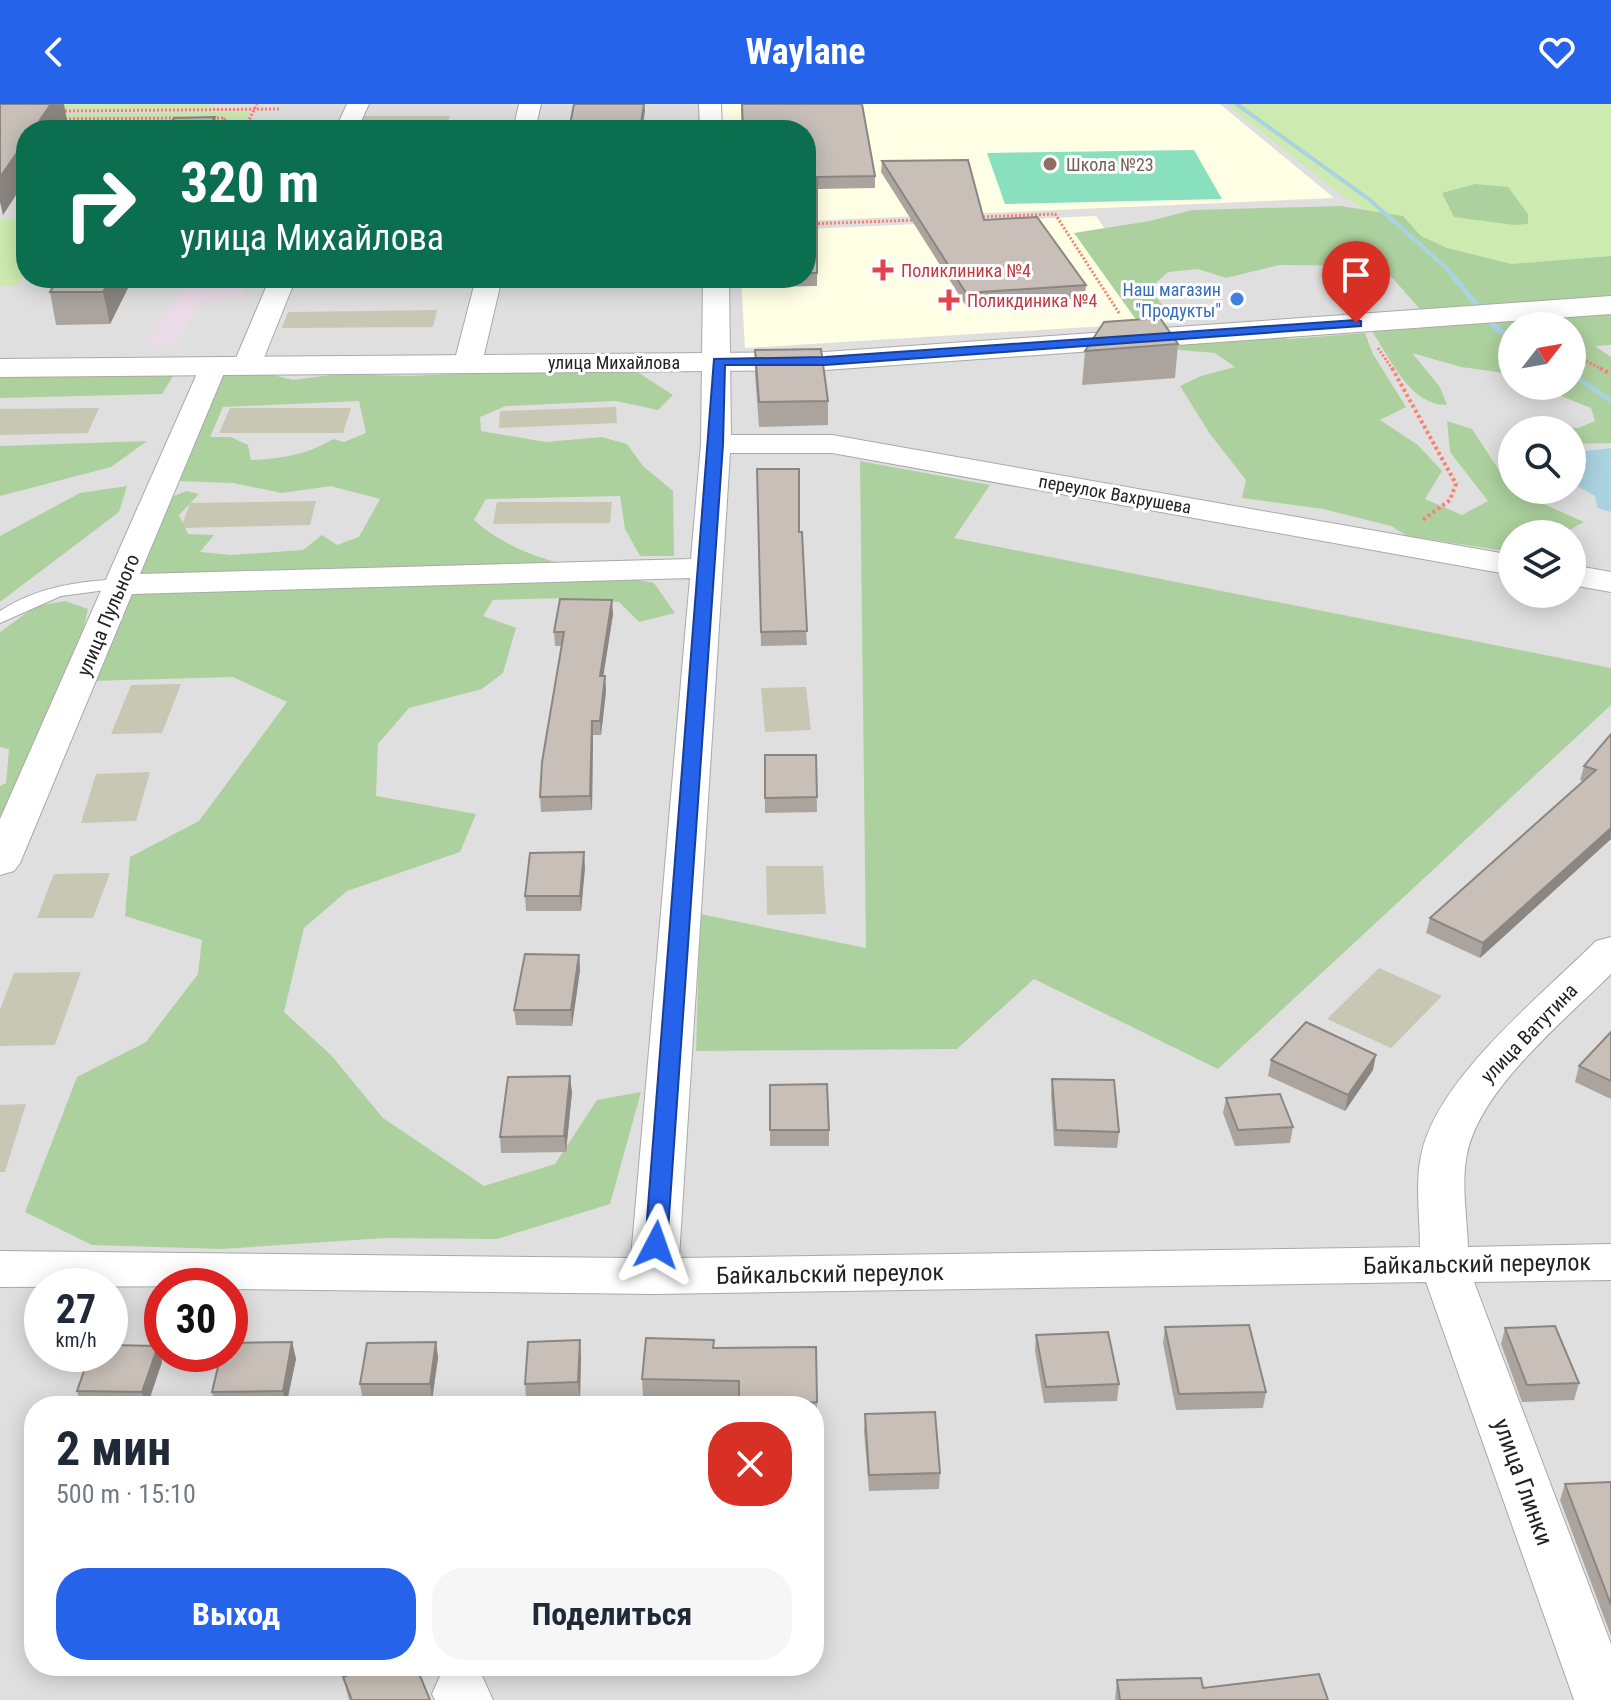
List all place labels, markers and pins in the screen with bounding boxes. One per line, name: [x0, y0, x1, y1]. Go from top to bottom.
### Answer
place label: Школа №23: [1066, 154, 1154, 175]
marker: Школа №23: [1041, 155, 1059, 173]
pin: [1322, 241, 1390, 323]
marker: Поликлиника №4: [872, 259, 894, 281]
place label: Поликлиника №4: [901, 260, 1031, 281]
place label: Наш магазин "Продукты": [1122, 279, 1221, 321]
marker: Поликдиника №4: [938, 289, 960, 311]
place label: Поликдиника №4: [967, 290, 1098, 311]
marker: Наш магазин "Продукты": [1228, 290, 1246, 308]

